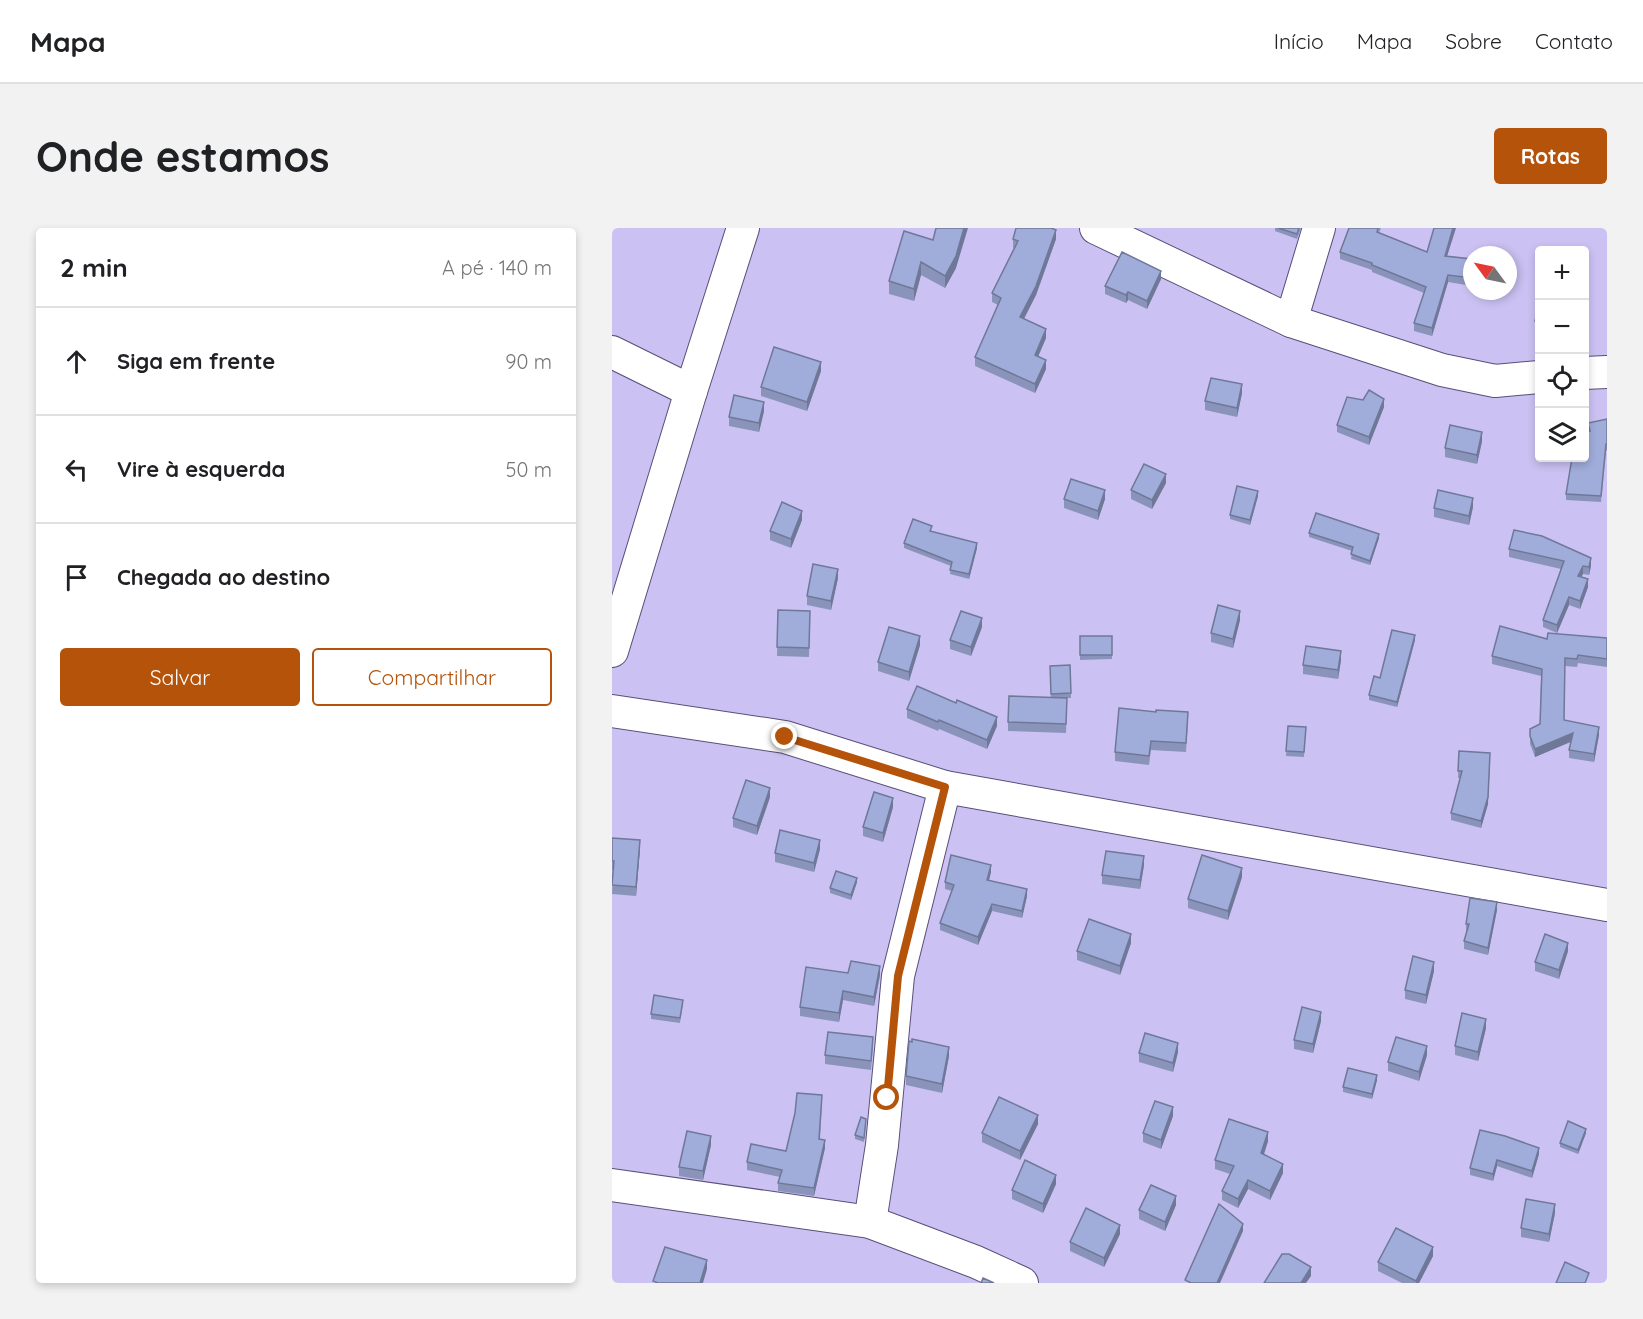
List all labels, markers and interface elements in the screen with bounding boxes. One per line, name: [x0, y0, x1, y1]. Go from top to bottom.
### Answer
text: Mapa: [30, 24, 106, 59]
text: Início: [1274, 28, 1324, 54]
text: Mapa: [1357, 28, 1412, 54]
text: Sobre: [1445, 28, 1502, 54]
text: Contato: [1535, 28, 1613, 54]
button: Rotas: [1494, 128, 1607, 184]
text: Onde estamos: [36, 130, 330, 183]
north arrow: [1463, 246, 1517, 300]
map controls: [1535, 246, 1589, 462]
button: +: [1535, 246, 1589, 300]
text: 2 min: [60, 251, 128, 284]
text: A pé · 140 m: [442, 255, 552, 280]
button: −: [1535, 300, 1589, 354]
icon: ahead: [60, 345, 93, 378]
text: Siga em frente: [117, 347, 275, 375]
text: 90 m: [505, 349, 552, 374]
button: locate: [1535, 354, 1589, 408]
button: layers: [1535, 408, 1589, 462]
icon: left: [60, 453, 93, 486]
text: Vire à esquerda: [117, 455, 285, 483]
text: 50 m: [506, 457, 552, 482]
icon: arrive: [60, 561, 93, 594]
text: Chegada ao destino: [117, 563, 330, 591]
button: Salvar: [60, 648, 300, 706]
button: Compartilhar: [312, 648, 552, 706]
route end: [771, 723, 797, 749]
route start: [873, 1084, 899, 1110]

